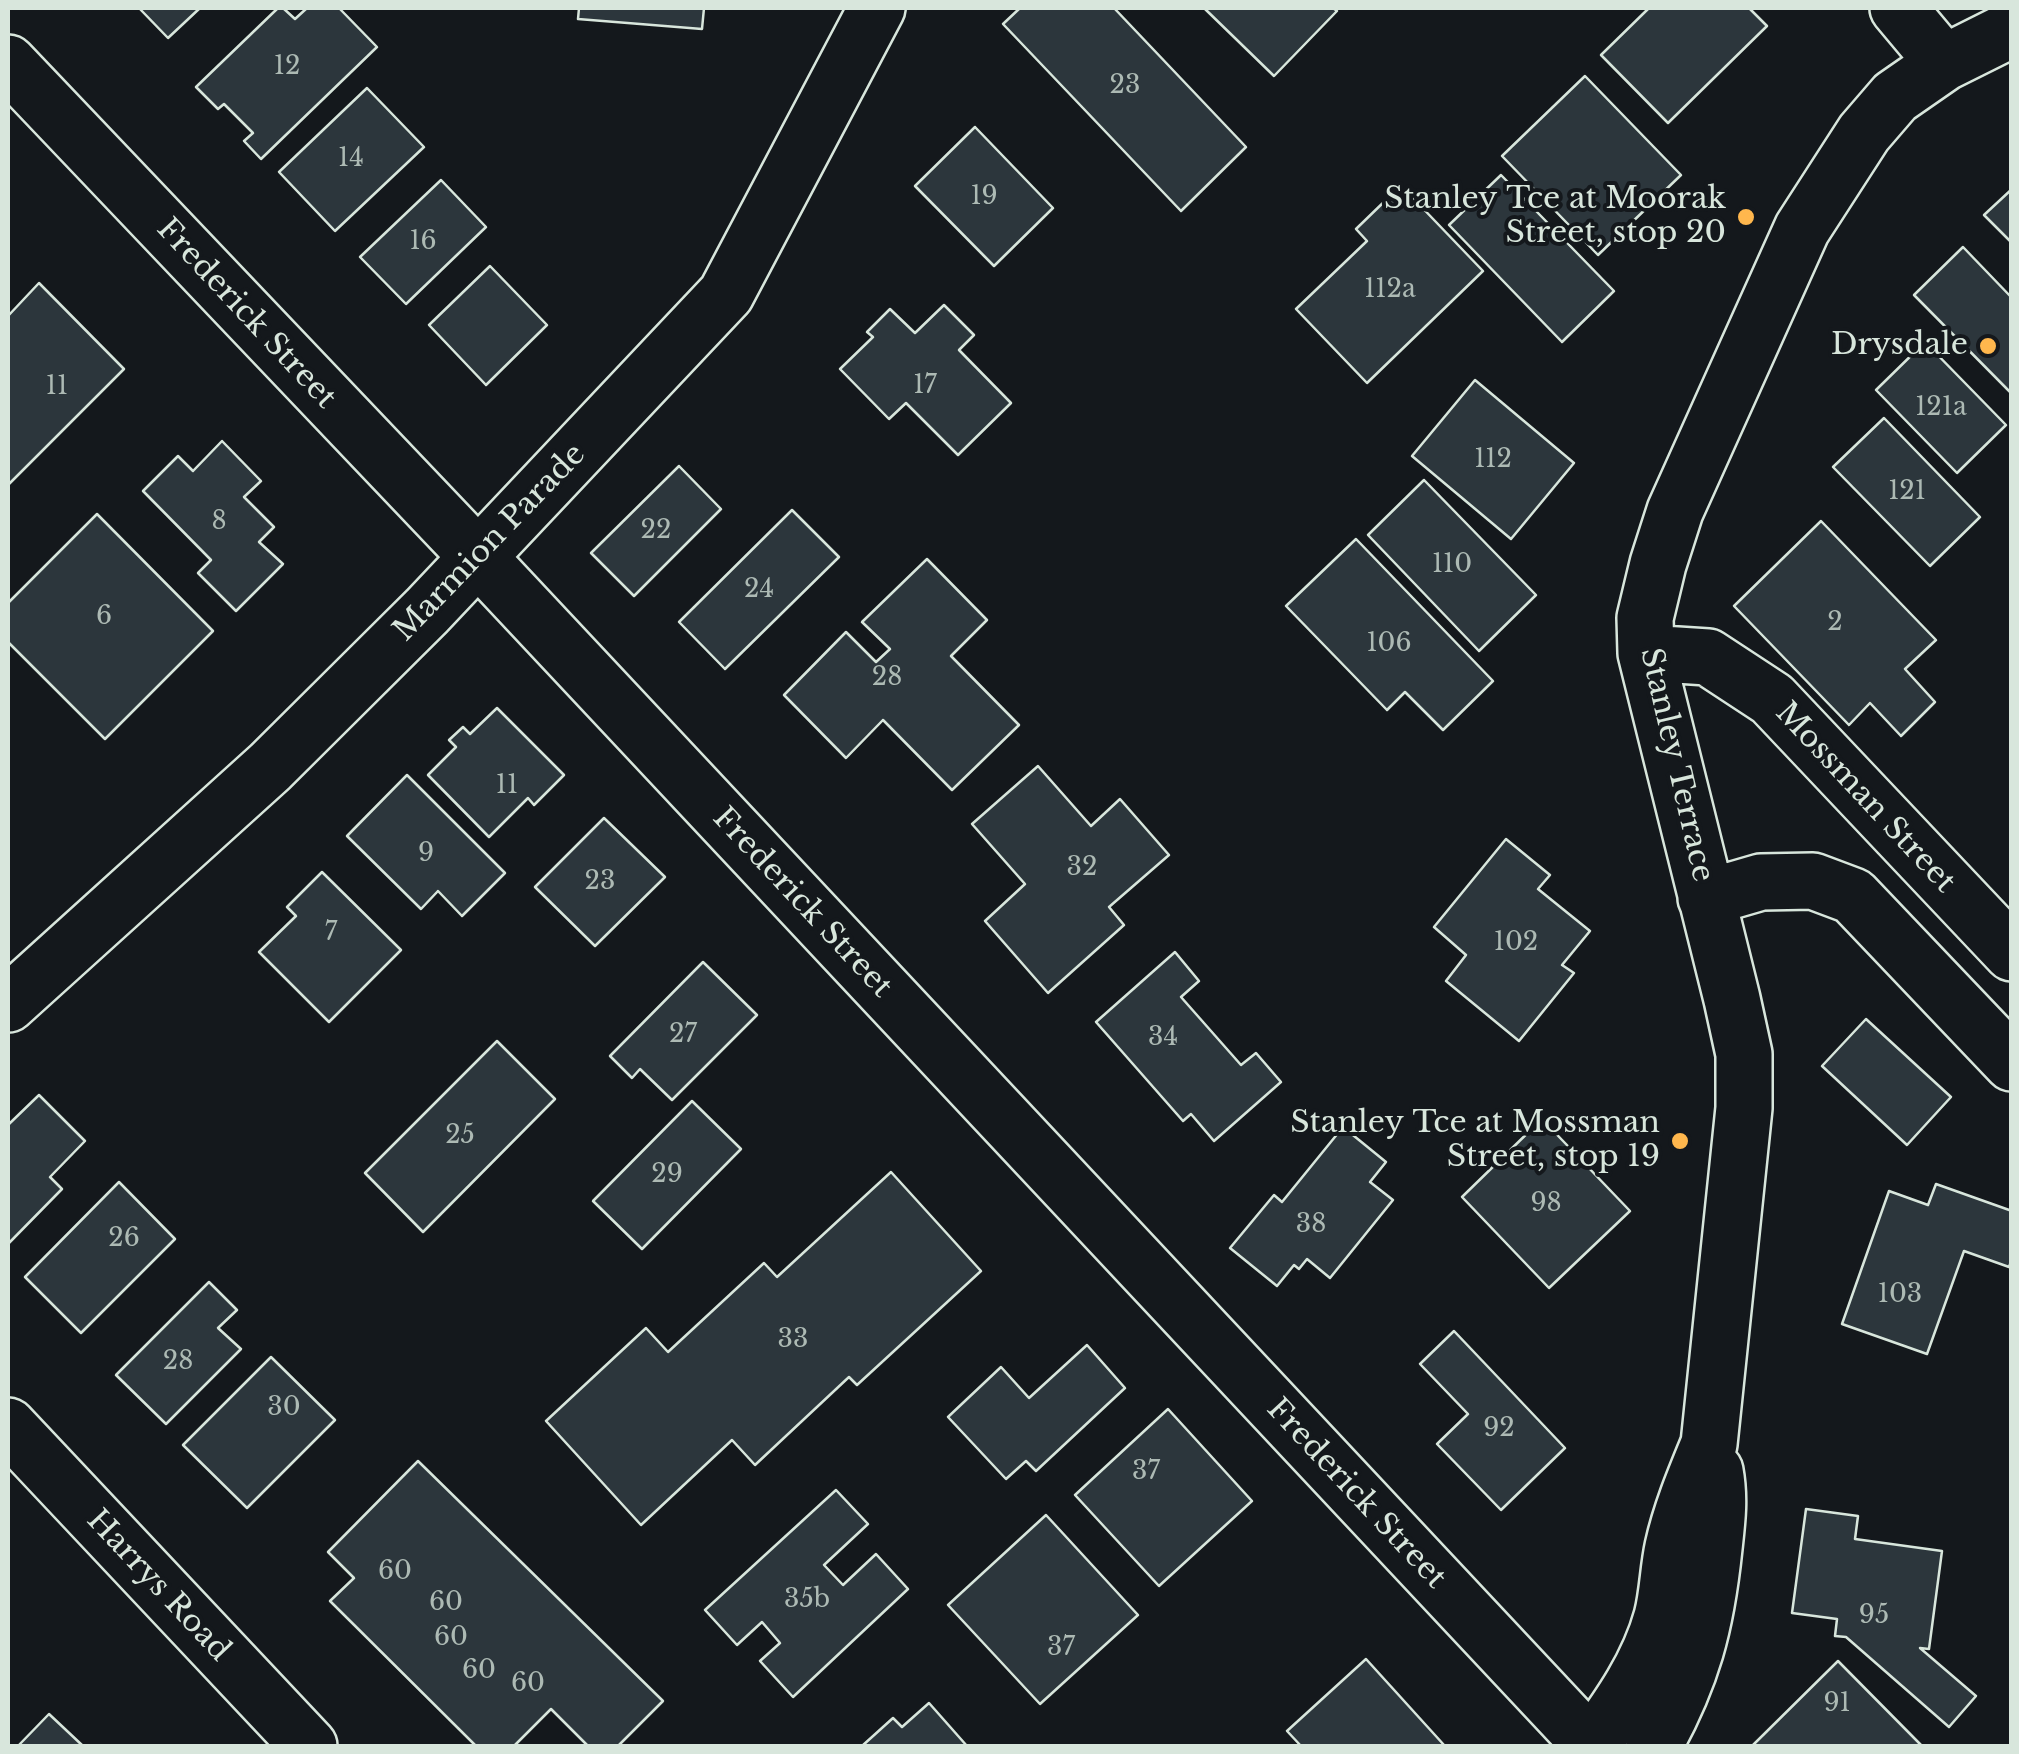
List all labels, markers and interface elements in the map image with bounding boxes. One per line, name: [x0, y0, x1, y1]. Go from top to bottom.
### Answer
house number: 12: [274, 52, 300, 82]
house number: 23: [1110, 71, 1140, 101]
house number: 14: [338, 144, 364, 174]
house number: 19: [970, 182, 998, 212]
place label: Stanley Tce at Moorak Street, stop 20: [1384, 182, 1726, 252]
marker: Stanley Tce at Moorak Street, stop 20: [1735, 206, 1757, 228]
street label: Frederick Street: [149, 212, 343, 416]
house number: 16: [409, 227, 437, 257]
house number: 112a: [1364, 275, 1416, 305]
place label: Drysdale: [1831, 328, 1968, 364]
marker: Drysdale: [1977, 335, 1999, 357]
house number: 17: [913, 371, 937, 401]
house number: 11: [46, 372, 68, 402]
house number: 121a: [1915, 393, 1967, 423]
street label: Marmion Parade: [387, 437, 593, 649]
house number: 112: [1474, 445, 1512, 475]
house number: 121: [1888, 477, 1926, 507]
house number: 8: [211, 507, 227, 537]
house number: 22: [641, 516, 671, 546]
house number: 110: [1432, 550, 1472, 580]
house number: 24: [744, 575, 774, 605]
house number: 6: [96, 602, 112, 632]
house number: 2: [1827, 608, 1843, 638]
house number: 106: [1366, 629, 1412, 659]
street label: Stanley Terrace: [1632, 645, 1720, 885]
house number: 28: [872, 663, 902, 693]
street label: Mossman Street: [1768, 695, 1962, 901]
house number: 11: [496, 771, 518, 801]
street label: Frederick Street: [705, 801, 899, 1005]
house number: 9: [418, 839, 434, 869]
house number: 32: [1067, 853, 1097, 883]
house number: 23: [585, 867, 615, 897]
house number: 7: [325, 918, 337, 948]
house number: 102: [1494, 928, 1538, 958]
house number: 27: [669, 1020, 697, 1050]
house number: 34: [1148, 1023, 1178, 1053]
place label: Stanley Tce at Mossman Street, stop 19: [1290, 1106, 1660, 1176]
house number: 25: [445, 1121, 475, 1151]
marker: Stanley Tce at Mossman Street, stop 19: [1669, 1130, 1691, 1152]
house number: 29: [651, 1160, 683, 1190]
house number: 98: [1530, 1189, 1562, 1219]
house number: 38: [1296, 1210, 1326, 1240]
house number: 26: [108, 1224, 140, 1254]
house number: 103: [1878, 1280, 1922, 1310]
house number: 33: [778, 1325, 808, 1355]
house number: 28: [163, 1347, 193, 1377]
street label: Frederick Street: [1259, 1392, 1453, 1596]
house number: 30: [267, 1393, 301, 1423]
house number: 92: [1483, 1414, 1515, 1444]
house number: 37: [1132, 1457, 1160, 1487]
street label: Harrys Road: [79, 1503, 237, 1669]
house number: 60: [378, 1557, 412, 1587]
house number: 35b: [784, 1585, 830, 1615]
house number: 60: [429, 1588, 463, 1618]
house number: 95: [1859, 1601, 1889, 1631]
house number: 60: [434, 1623, 468, 1653]
house number: 37: [1047, 1633, 1075, 1663]
house number: 60: [462, 1656, 496, 1686]
house number: 60: [511, 1669, 545, 1699]
house number: 91: [1823, 1689, 1851, 1719]

